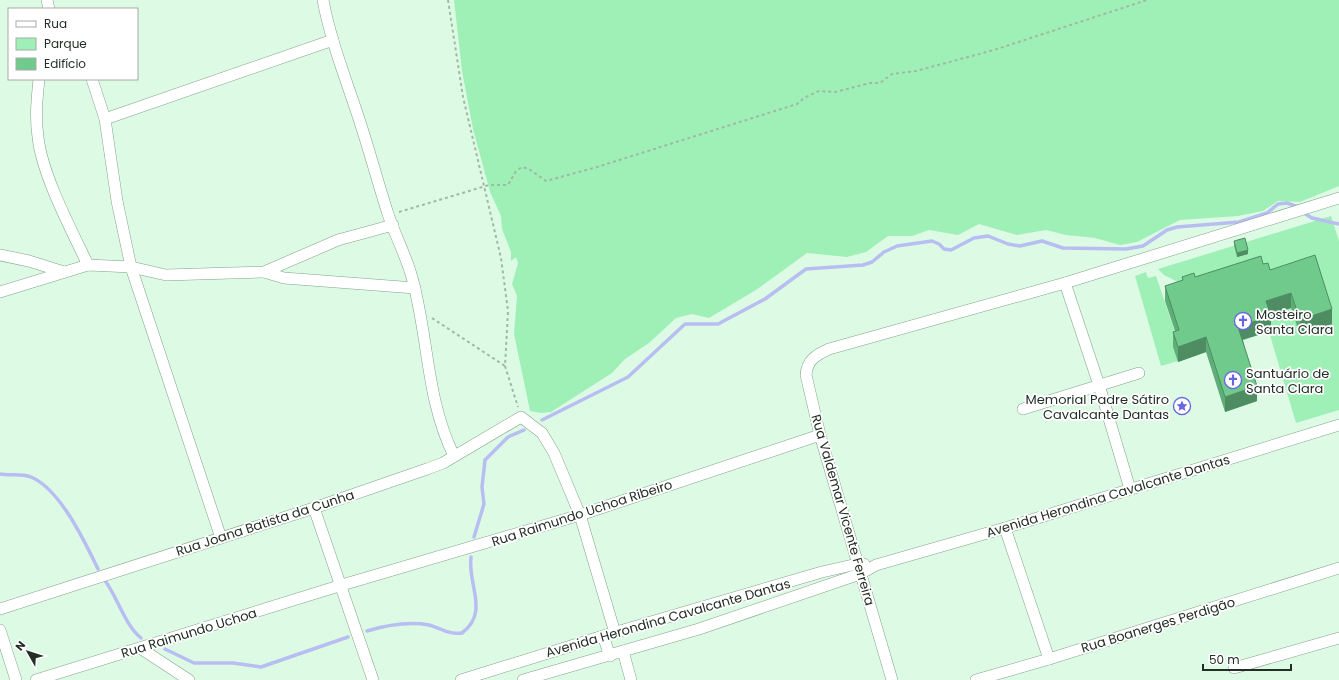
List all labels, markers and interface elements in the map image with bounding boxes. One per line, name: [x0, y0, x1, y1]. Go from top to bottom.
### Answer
legend: [8, 8, 138, 80]
text: Rua: [44, 15, 67, 32]
text: Parque: [44, 35, 87, 52]
text: Edifício: [44, 55, 86, 72]
place label: Mosteiro Santa Clara: [1256, 305, 1333, 339]
church icon: Mosteiro Santa Clara: [1233, 311, 1253, 331]
place label: Santuário de Santa Clara: [1246, 364, 1329, 398]
church icon: Santuário de Santa Clara: [1223, 370, 1243, 390]
place label: Memorial Padre Sátiro Cavalcante Dantas: [1026, 390, 1169, 424]
place icon: Memorial Padre Sátiro Cavalcante Dantas: [1172, 396, 1192, 416]
street label: Rua Valdemar Vicente Ferreira: [807, 412, 879, 608]
street label: Avenida Herondina Cavalcante Dantas: [984, 450, 1232, 542]
street label: Rua Raimundo Uchoa Ribeiro: [489, 475, 675, 551]
street label: Rua Joana Batista da Cunha: [173, 485, 357, 561]
street label: Avenida Herondina Cavalcante Dantas: [543, 574, 793, 662]
street label: Rua Boanerges Perdigão: [1079, 592, 1237, 658]
street label: Rua Raimundo Uchoa: [119, 603, 259, 663]
north arrow: [8, 632, 48, 672]
text: N: [11, 637, 29, 654]
scale bar: [1203, 646, 1291, 672]
text: 50 m: [1209, 651, 1240, 668]

